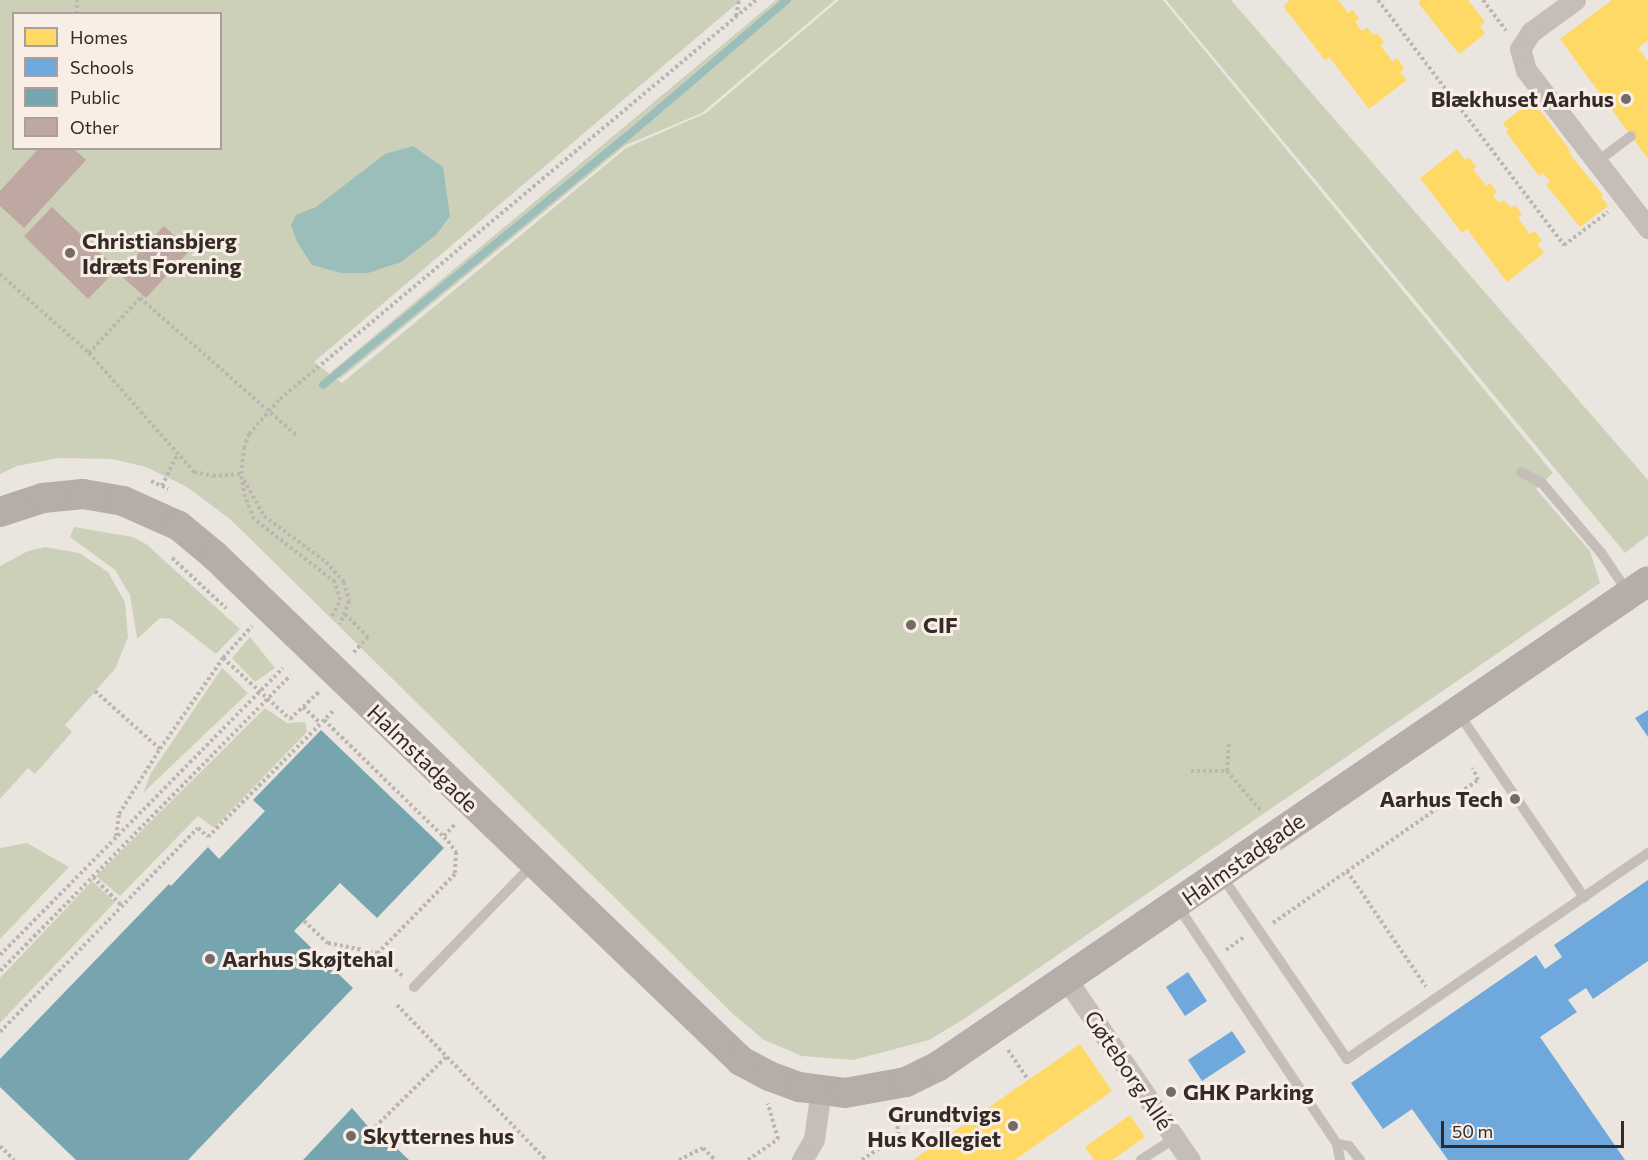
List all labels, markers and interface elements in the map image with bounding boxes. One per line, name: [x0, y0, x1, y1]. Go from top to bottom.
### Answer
legend: [12, 12, 222, 150]
text: Homes: [70, 26, 128, 48]
text: Schools: [70, 56, 134, 78]
text: Public: [70, 86, 120, 108]
place label: Blækhuset Aarhus: [1431, 86, 1614, 112]
marker: Blækhuset Aarhus: [1619, 92, 1633, 106]
text: Other: [70, 116, 119, 138]
place label: Christiansbjerg Idræts Forening: [82, 227, 242, 278]
marker: Christiansbjerg Idræts Forening: [63, 246, 77, 260]
place label: CIF: [923, 612, 958, 638]
marker: CIF: [904, 618, 918, 632]
street label: Halmstadgade: [362, 699, 484, 817]
place label: Aarhus Tech: [1379, 786, 1503, 812]
marker: Aarhus Tech: [1508, 792, 1522, 806]
street label: Halmstadgade: [1177, 807, 1309, 911]
place label: Aarhus Skøjtehal: [222, 946, 394, 972]
marker: Aarhus Skøjtehal: [203, 952, 217, 966]
street label: Gøteborg Allé: [1079, 1005, 1179, 1135]
place label: GHK Parking: [1183, 1079, 1314, 1105]
marker: GHK Parking: [1164, 1085, 1178, 1099]
place label: Grundtvigs Hus Kollegiet: [867, 1100, 1001, 1152]
scale bar: [1444, 1109, 1627, 1147]
marker: Grundtvigs Hus Kollegiet: [1006, 1119, 1020, 1133]
text: 50 m: [1452, 1120, 1493, 1142]
place label: Skytternes hus: [363, 1123, 514, 1149]
marker: Skytternes hus: [344, 1129, 358, 1143]

